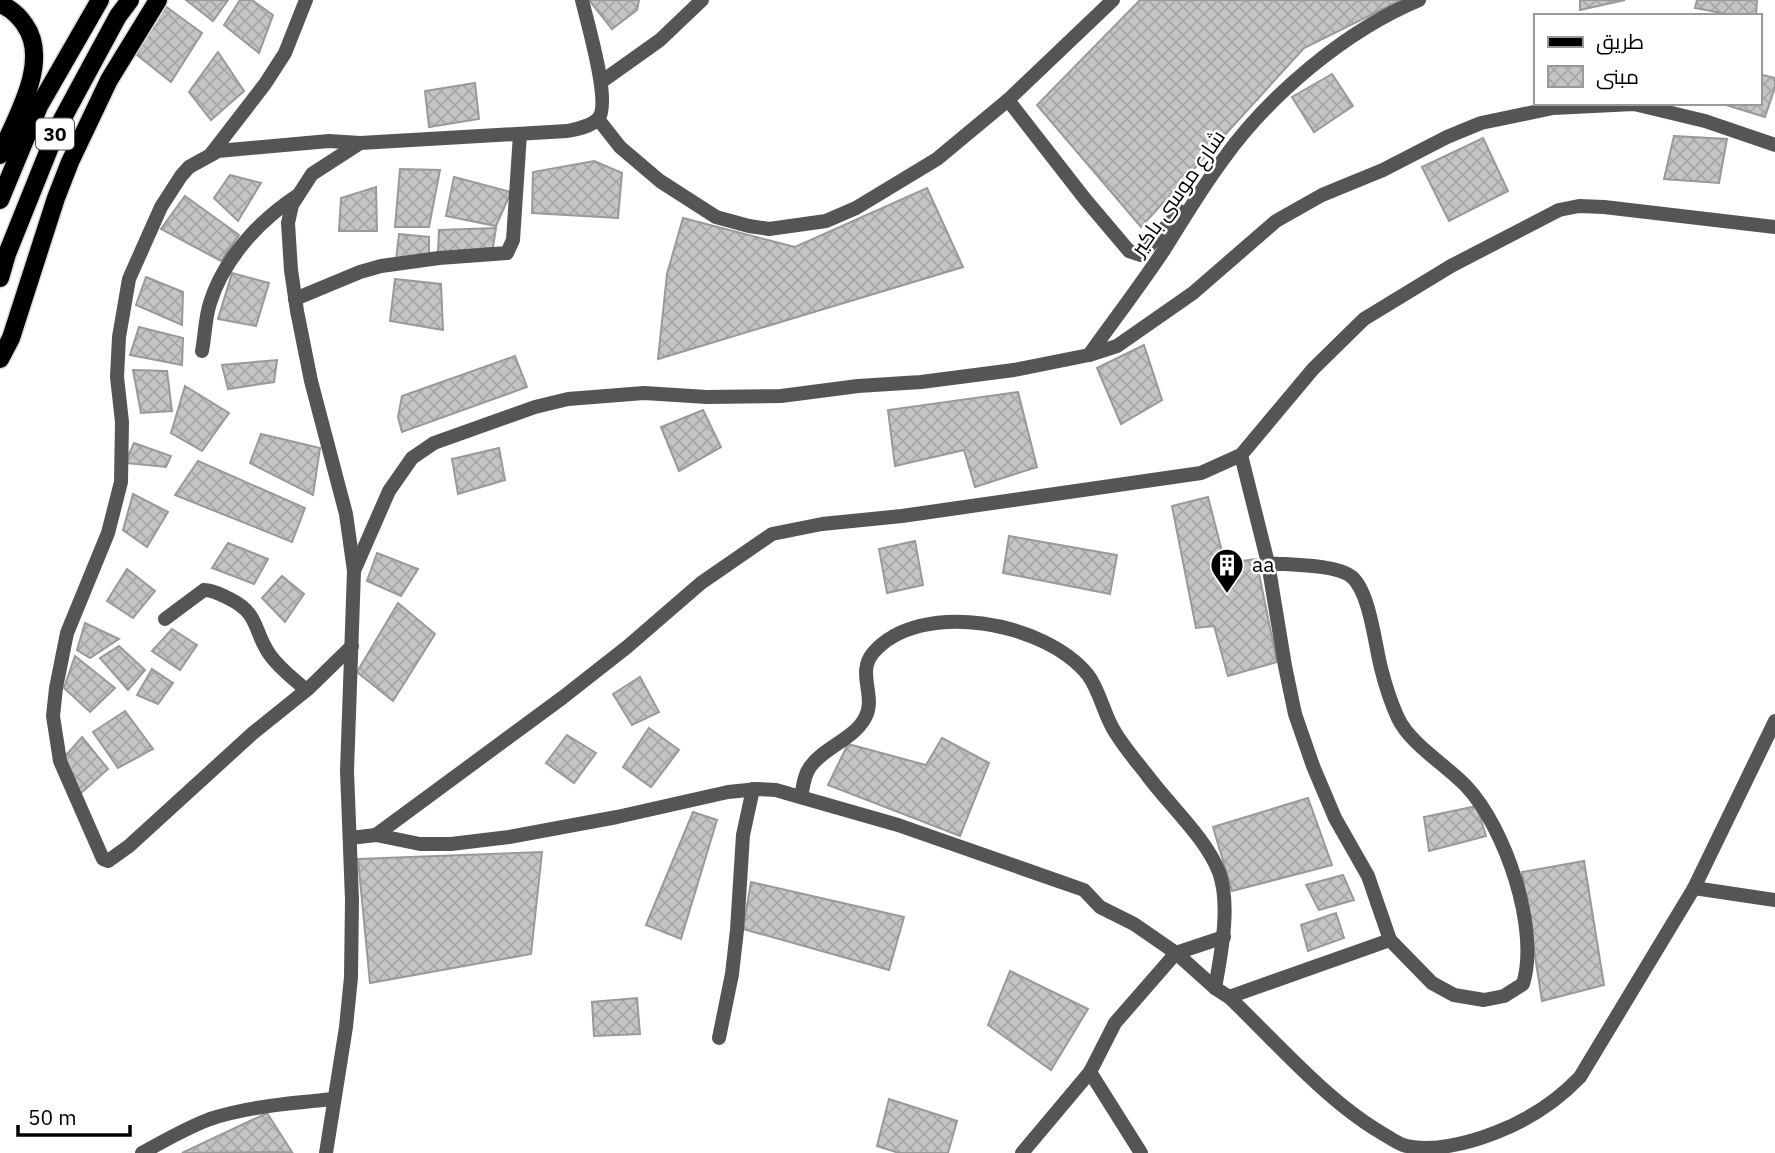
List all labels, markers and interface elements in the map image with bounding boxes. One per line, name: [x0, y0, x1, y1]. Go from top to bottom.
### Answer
legend: [1534, 14, 1761, 105]
text: طريق: [1596, 27, 1644, 55]
text: مبنى: [1596, 62, 1639, 90]
road number: 30: [36, 118, 74, 150]
street label: شارع موسى باكير: [1123, 124, 1232, 262]
building icon: aa: [1208, 546, 1246, 595]
place label: aa: [1252, 550, 1274, 578]
scale bar: [18, 1094, 130, 1138]
text: 50 m: [28, 1103, 77, 1131]

